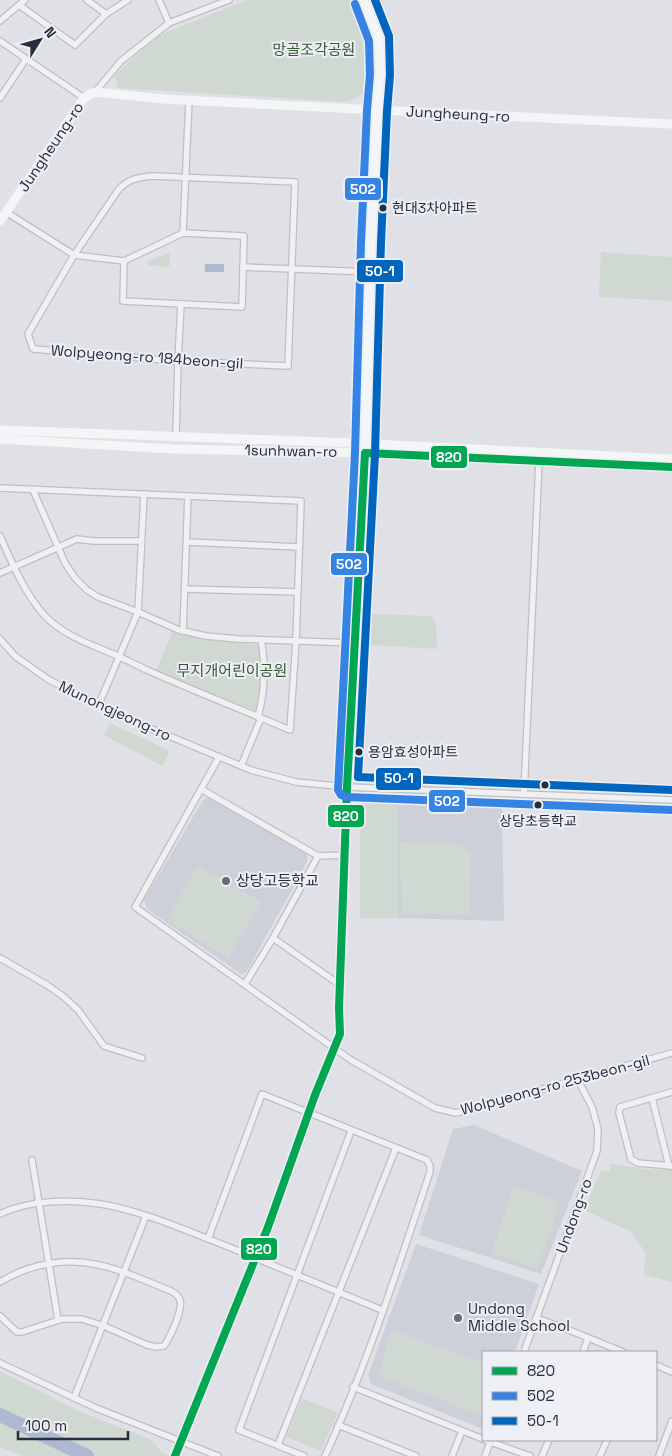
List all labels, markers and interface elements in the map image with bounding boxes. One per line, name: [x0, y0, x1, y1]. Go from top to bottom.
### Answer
north arrow: [15, 15, 65, 65]
text: N: [40, 23, 60, 41]
park label: 망골조각공원: [273, 40, 355, 59]
street label: Jungheung-ro: [14, 98, 88, 195]
street label: Jungheung-ro: [406, 101, 510, 126]
line badge: 502: [344, 177, 382, 201]
text: 502: [350, 180, 376, 198]
place label: 현대3차아파트: [392, 199, 478, 217]
marker: 현대3차아파트: [378, 203, 388, 213]
line badge: 50-1: [356, 259, 404, 283]
text: 50-1: [365, 262, 395, 280]
street label: Wolpyeong-ro 184beon-gil: [50, 340, 244, 373]
street label: 1sunhwan-ro: [244, 440, 338, 461]
line badge: 820: [430, 445, 468, 469]
text: 820: [436, 448, 462, 466]
line badge: 502: [330, 552, 368, 576]
text: 502: [336, 555, 362, 573]
park label: 무지개어린이공원: [177, 661, 287, 680]
street label: Munongjeong-ro: [56, 676, 174, 745]
place label: 용암효성아파트: [368, 743, 458, 761]
marker: 용암효성아파트: [354, 747, 364, 757]
line badge: 50-1: [375, 767, 422, 791]
text: 50-1: [384, 769, 414, 787]
unlabelled marker: [540, 780, 550, 790]
line badge: 502: [428, 789, 466, 813]
text: 502: [434, 792, 460, 810]
marker: 상당초등학교: [533, 800, 543, 810]
line badge: 820: [327, 804, 365, 828]
text: 820: [333, 807, 359, 825]
place label: 상당초등학교: [499, 812, 577, 830]
place label: 상당고등학교: [236, 871, 319, 890]
marker: 상당고등학교: [220, 875, 232, 887]
street label: Wolpyeong-ro 253beon-gil: [458, 1050, 651, 1119]
street label: Undong-ro: [551, 1176, 596, 1256]
line badge: 820: [240, 1237, 278, 1261]
text: 820: [246, 1240, 272, 1258]
place label: Undong Middle School: [468, 1299, 570, 1335]
marker: Undong Middle School: [452, 1312, 464, 1324]
legend: [482, 1351, 657, 1441]
text: 820: [527, 1361, 555, 1380]
text: 502: [527, 1386, 555, 1405]
scale bar: [18, 1408, 128, 1440]
text: 50-1: [527, 1411, 559, 1430]
text: 100 m: [25, 1416, 67, 1435]

